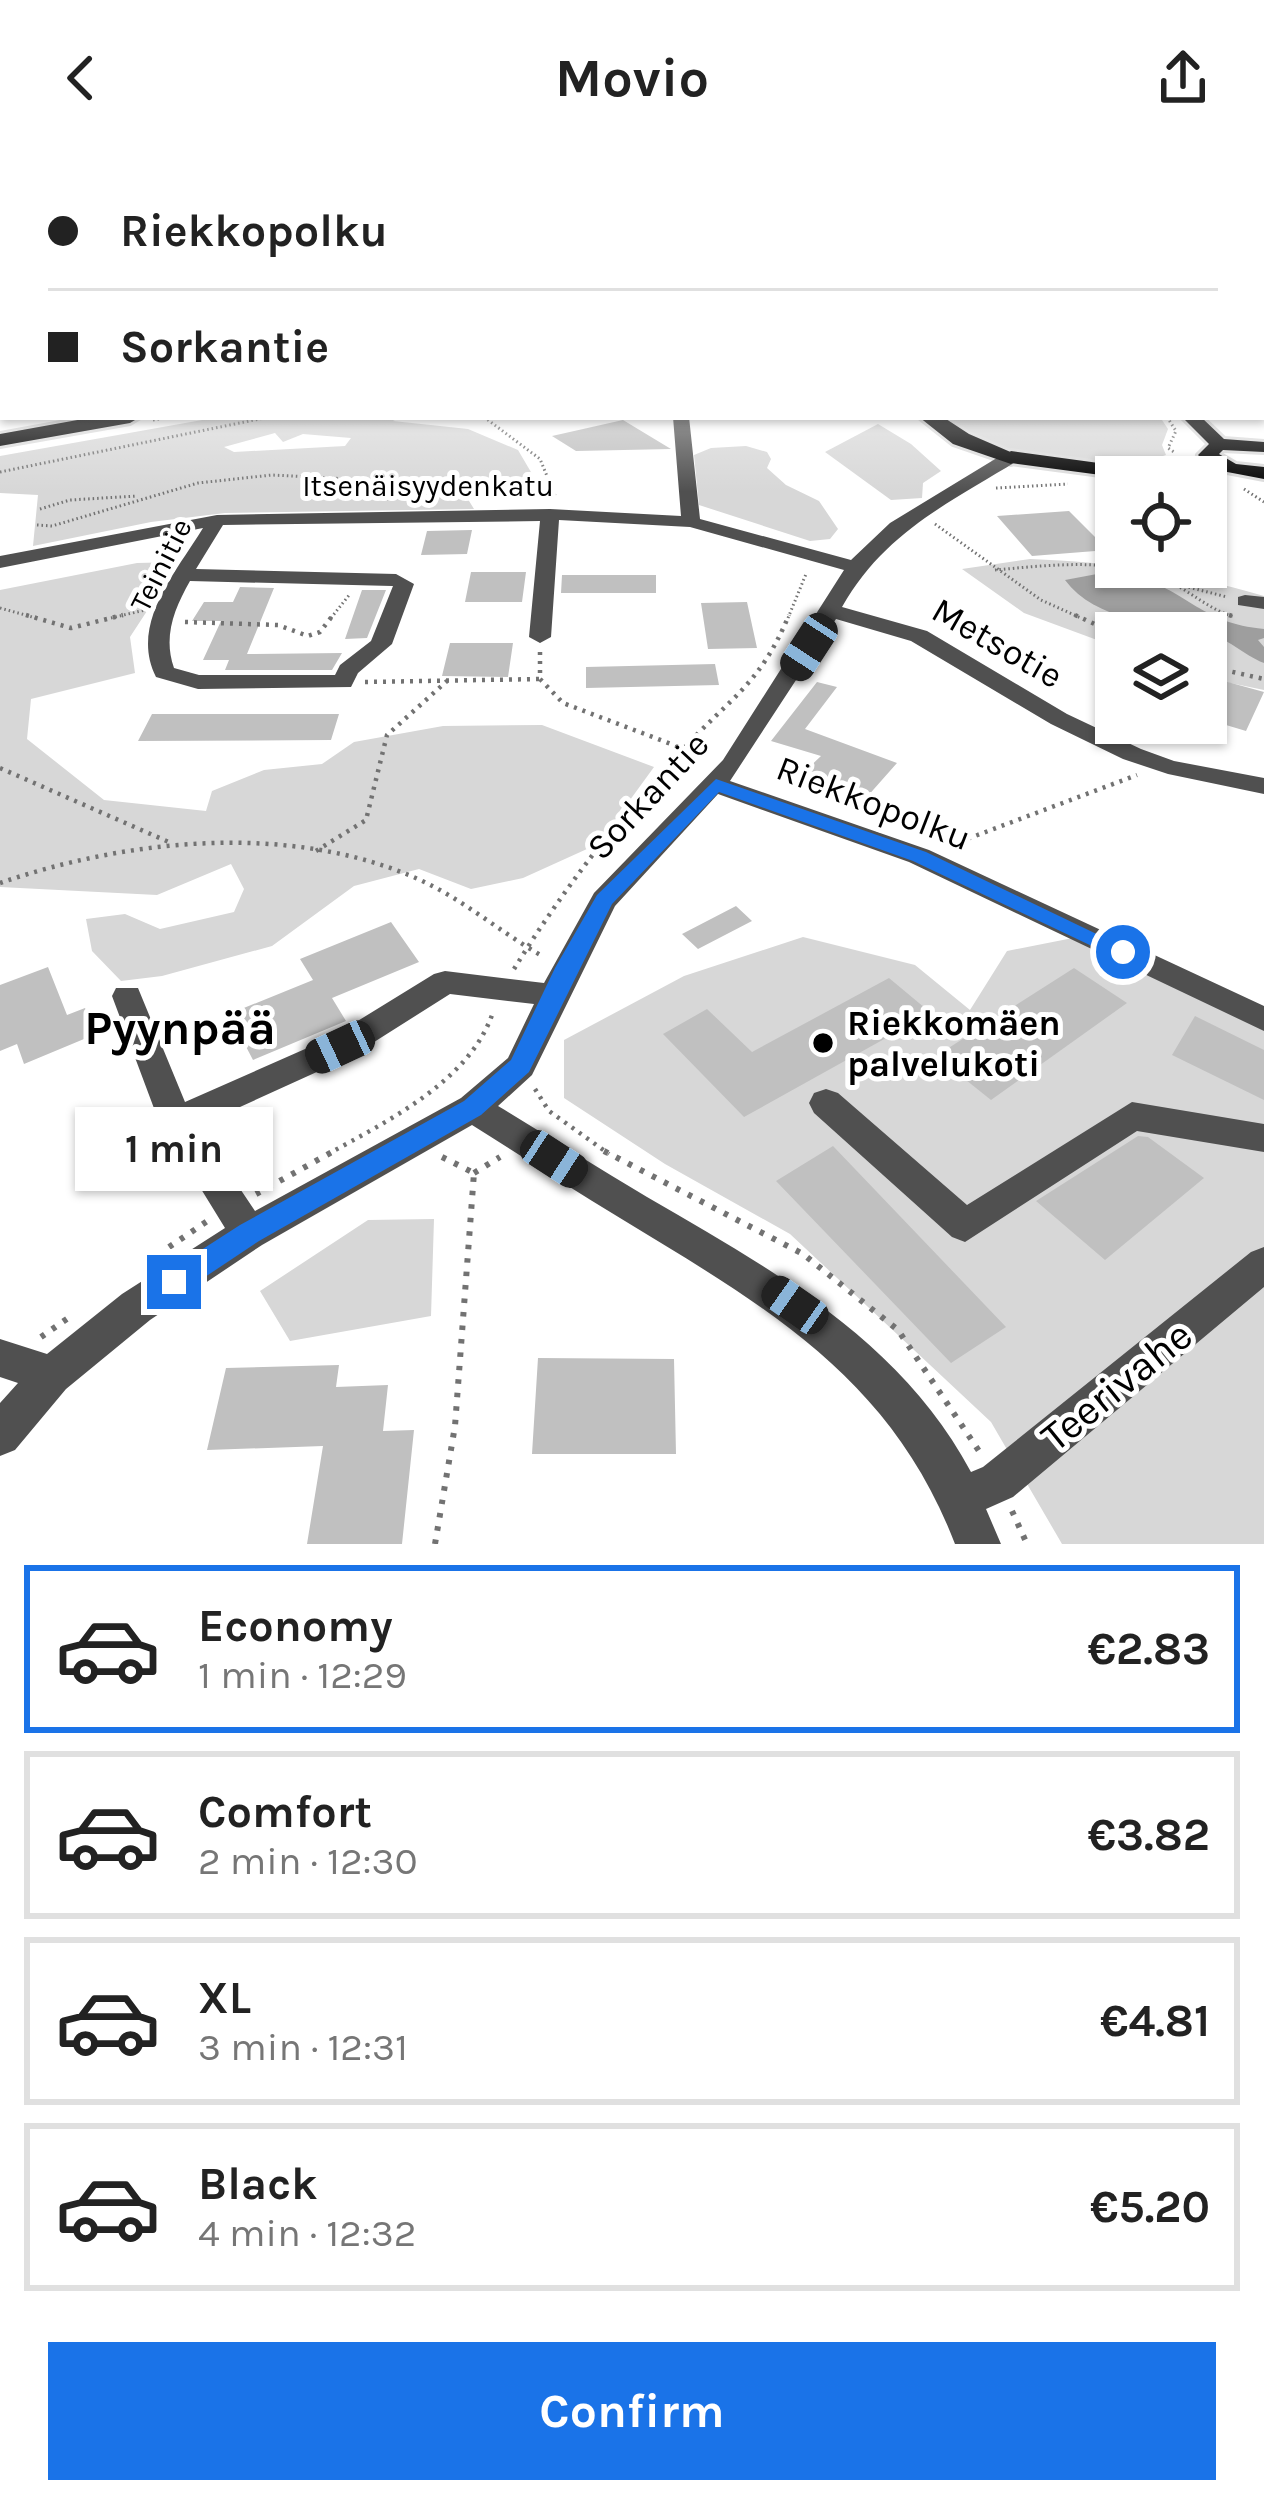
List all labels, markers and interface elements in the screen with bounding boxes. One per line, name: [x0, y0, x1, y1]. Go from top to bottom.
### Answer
icon: back: [48, 45, 114, 111]
icon: share: [1150, 45, 1216, 111]
text: Movio: [555, 46, 709, 110]
text: Riekkopolku: [120, 205, 388, 257]
text: Sorkantie: [120, 321, 329, 373]
map controls: [1095, 456, 1227, 744]
button: locate: [1095, 456, 1227, 588]
street label: Itsenäisyydenkatu: [302, 468, 554, 504]
street label: Teinitie: [122, 512, 200, 618]
street label: Metsotie: [925, 589, 1070, 697]
car: [774, 607, 844, 687]
button: layers: [1095, 612, 1227, 744]
street label: Sorkantie: [578, 723, 717, 868]
street label: Riekkopolku: [771, 747, 977, 859]
route start: [1096, 925, 1150, 979]
district label: Pyynpää: [84, 1000, 276, 1056]
place label: Riekkomäen palvelukoti: [847, 1002, 1061, 1085]
car: [300, 1015, 380, 1079]
marker: Riekkomäen palvelukoti: [810, 1030, 836, 1056]
callout: 1 min: [75, 1108, 273, 1192]
car: [514, 1124, 594, 1194]
text: 1 min: [125, 1126, 223, 1172]
route end: [147, 1255, 201, 1309]
car: [755, 1270, 835, 1340]
street label: Teerivahe: [1031, 1310, 1202, 1462]
icon: car: [54, 1595, 162, 1703]
text: Economy: [198, 1600, 393, 1652]
text: €2.83: [1088, 1623, 1210, 1675]
text: 1 min · 12:29: [198, 1652, 407, 1698]
icon: car: [54, 1781, 162, 1889]
text: Comfort: [198, 1786, 372, 1838]
text: €3.82: [1088, 1809, 1210, 1861]
text: 2 min · 12:30: [198, 1838, 418, 1884]
icon: car: [54, 1967, 162, 2075]
text: XL: [198, 1972, 251, 2024]
text: €4.81: [1100, 1995, 1210, 2047]
text: 3 min · 12:31: [198, 2024, 408, 2070]
icon: car: [54, 2153, 162, 2261]
text: Black: [198, 2158, 318, 2210]
text: €5.20: [1090, 2181, 1210, 2233]
text: 4 min · 12:32: [198, 2210, 416, 2256]
button: Confirm: [48, 2342, 1216, 2480]

